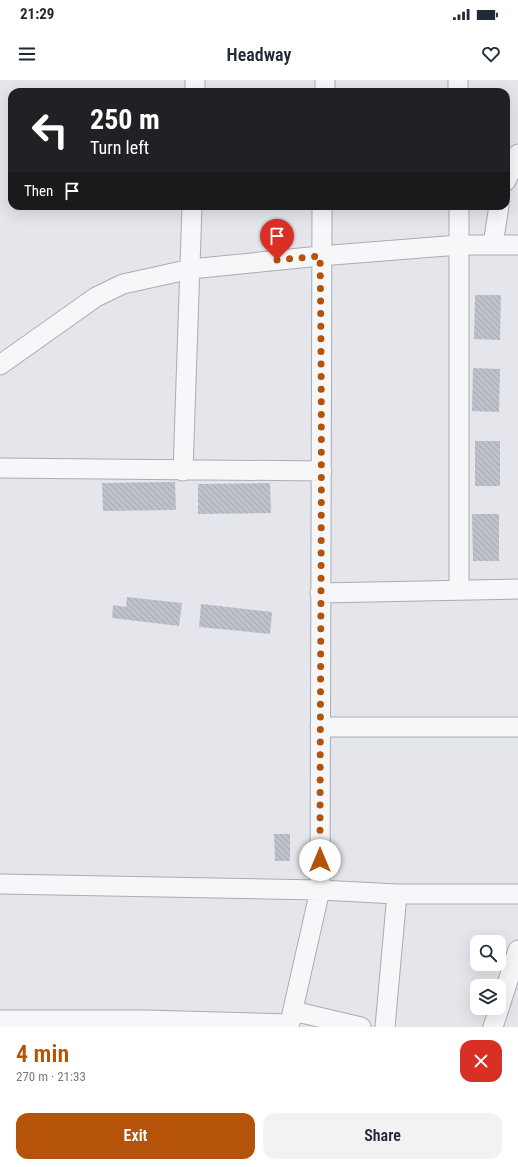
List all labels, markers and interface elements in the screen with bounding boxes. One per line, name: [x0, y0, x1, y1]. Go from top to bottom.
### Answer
text: 21:29: [20, 5, 54, 23]
icon: menu: [16, 43, 38, 65]
icon: heart: [480, 43, 502, 65]
text: Headway: [227, 44, 291, 65]
text: 250 m: [90, 103, 160, 136]
icon: left: [24, 104, 76, 156]
text: Turn left: [90, 137, 149, 158]
icon: arrive: [61, 180, 83, 202]
text: Then: [24, 182, 53, 200]
pin: [260, 219, 294, 260]
icon: arrive: [266, 225, 288, 247]
position arrow: [299, 839, 341, 881]
map controls: [470, 935, 506, 1015]
button: search: [470, 935, 506, 971]
button: layers: [470, 979, 506, 1015]
text: 4 min: [16, 1040, 69, 1068]
button: close: [460, 1040, 502, 1082]
text: 270 m · 21:33: [16, 1069, 86, 1084]
button: Exit: [16, 1113, 255, 1159]
button: Share: [263, 1113, 502, 1159]

